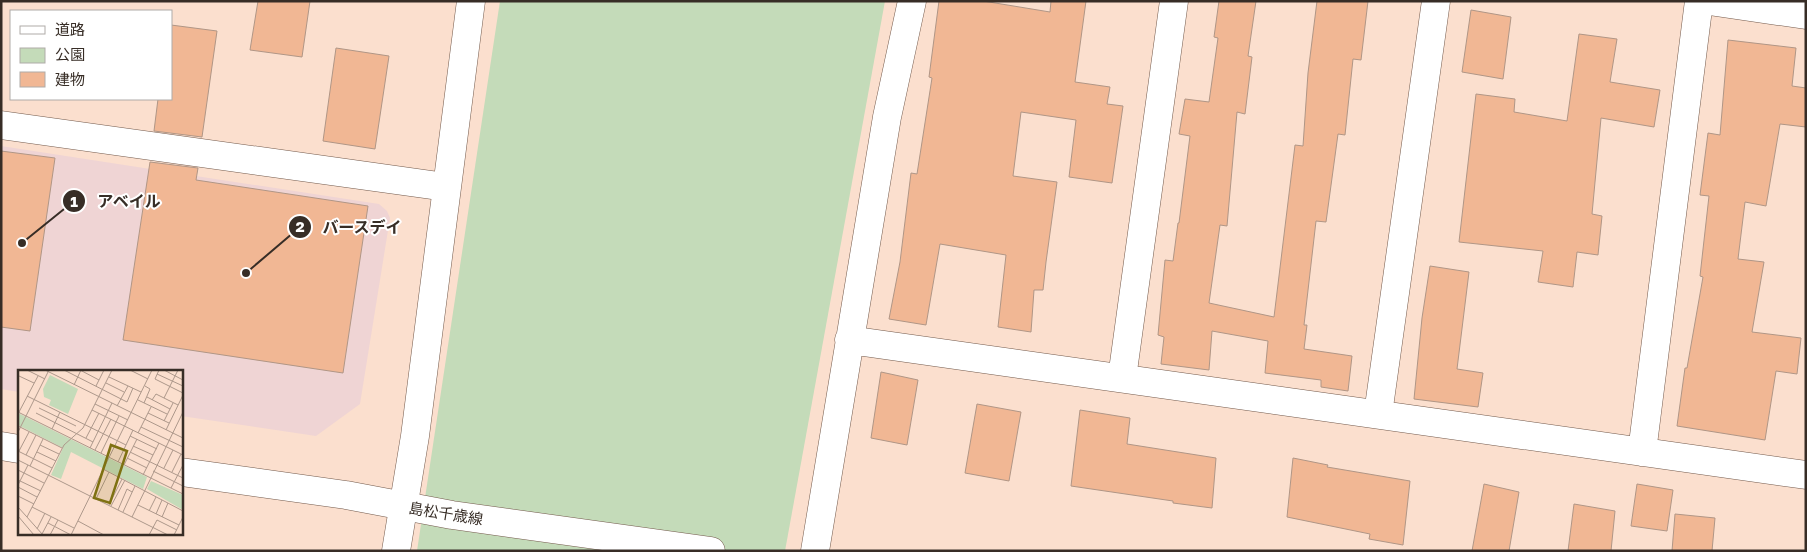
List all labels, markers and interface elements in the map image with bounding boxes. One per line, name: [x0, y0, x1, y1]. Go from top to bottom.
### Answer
legend: [10, 10, 172, 100]
text: 道路: [55, 20, 85, 38]
text: 公園: [55, 45, 85, 63]
text: 建物: [55, 70, 85, 88]
callout: アベイル: [62, 186, 171, 217]
text: アベイル: [97, 191, 161, 211]
text: 1: [70, 192, 78, 210]
callout: バースデイ: [287, 211, 412, 242]
text: 2: [295, 217, 305, 235]
text: バースデイ: [322, 217, 402, 237]
inset map: [18, 370, 182, 534]
street label: 島松千歳線: [408, 498, 484, 528]

